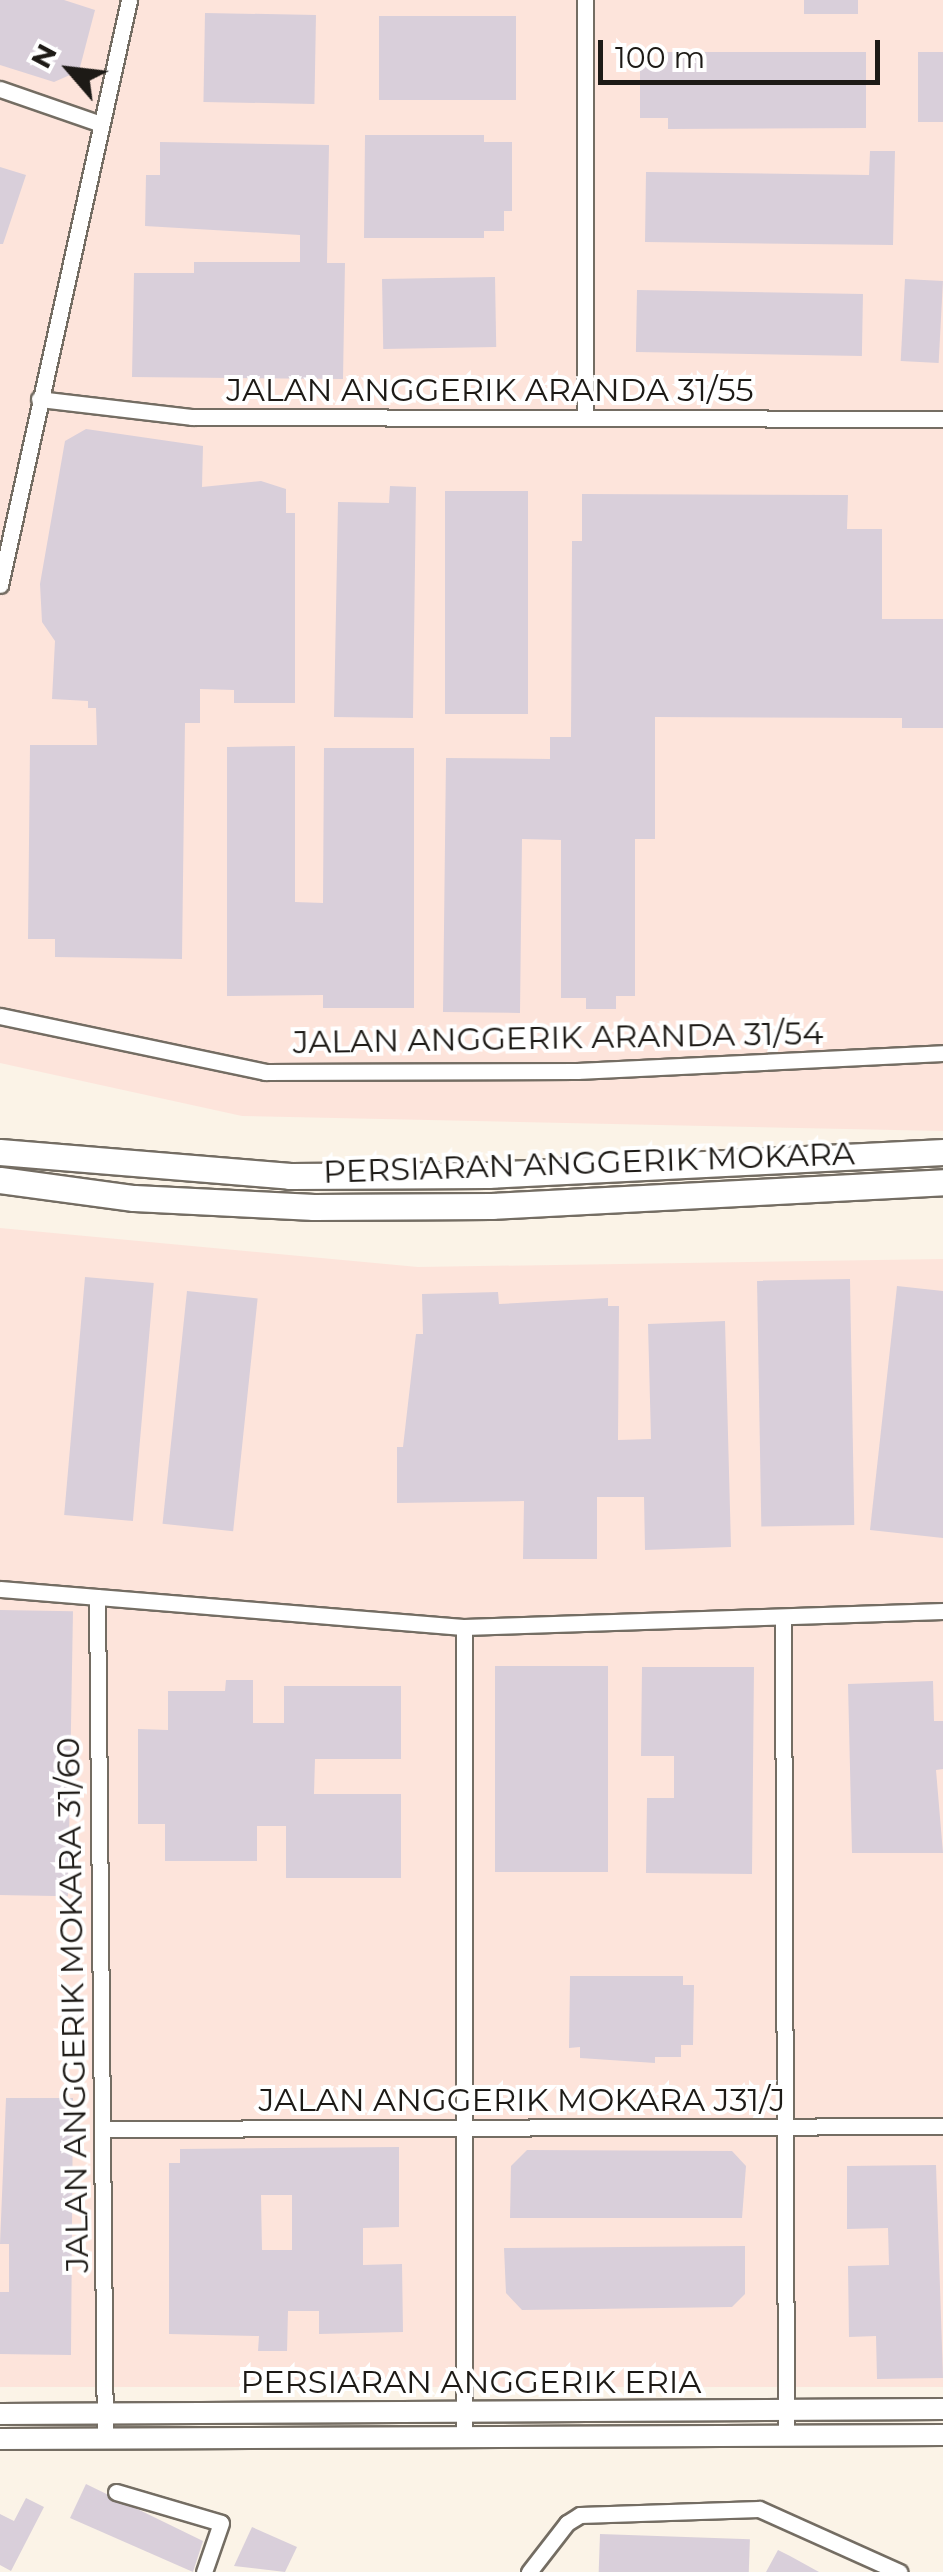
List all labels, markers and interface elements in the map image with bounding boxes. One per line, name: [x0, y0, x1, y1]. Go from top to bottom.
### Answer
north arrow: [20, 20, 120, 120]
scale bar: [603, 20, 886, 82]
text: N: [23, 38, 64, 74]
text: 100 m: [615, 39, 705, 76]
street label: JALAN ANGGERIK ARANDA 31/55: [226, 371, 754, 409]
street label: JALAN ANGGERIK ARANDA 31/54: [292, 1014, 824, 1062]
street label: PERSIARAN ANGGERIK MOKARA: [322, 1135, 856, 1191]
street label: JALAN ANGGERIK MOKARA 31/60: [49, 1737, 97, 2273]
street label: JALAN ANGGERIK MOKARA J31/J: [258, 2081, 786, 2119]
street label: PERSIARAN ANGGERIK ERIA: [241, 2363, 701, 2401]

